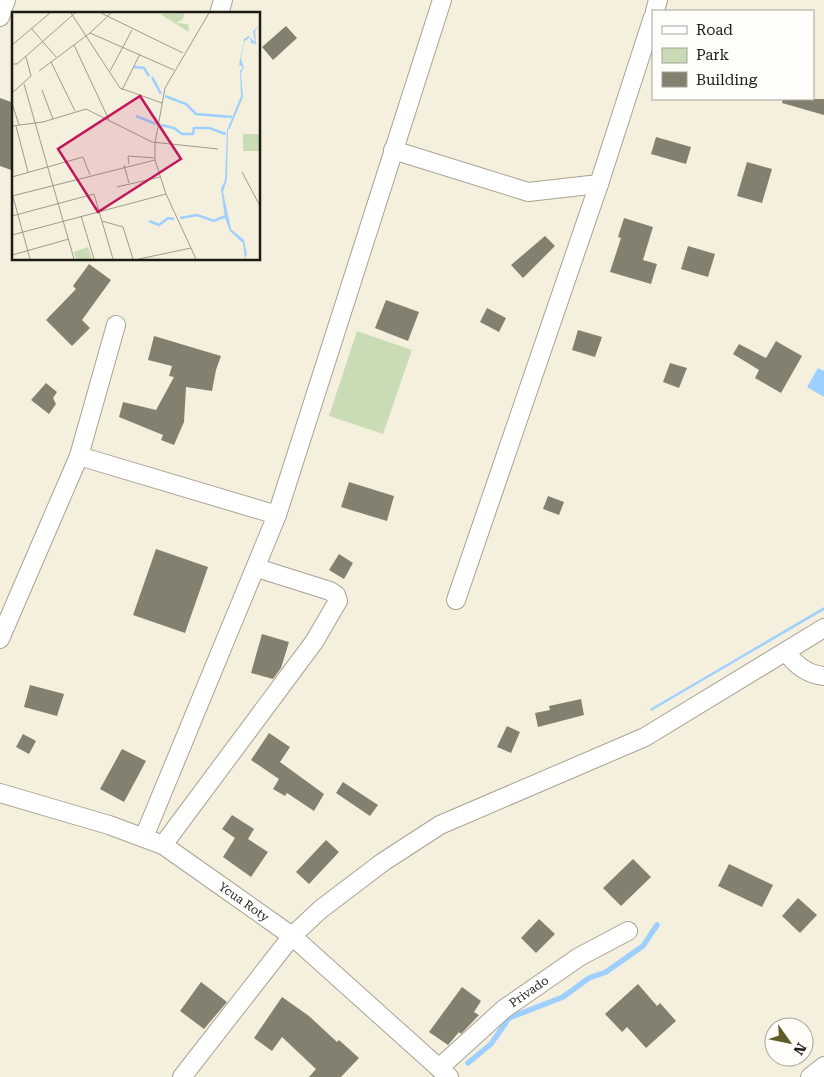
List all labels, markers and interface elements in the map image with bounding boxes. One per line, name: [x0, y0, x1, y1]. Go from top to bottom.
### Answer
legend: [652, 10, 814, 100]
inset map: [12, 12, 260, 260]
text: Road: [696, 21, 733, 39]
text: Park: [696, 46, 730, 64]
text: Building: [696, 71, 758, 89]
street label: Ycua Roty: [216, 879, 272, 925]
street label: Privado: [506, 973, 551, 1010]
north arrow: [764, 1017, 814, 1067]
text: N: [790, 1040, 810, 1058]

